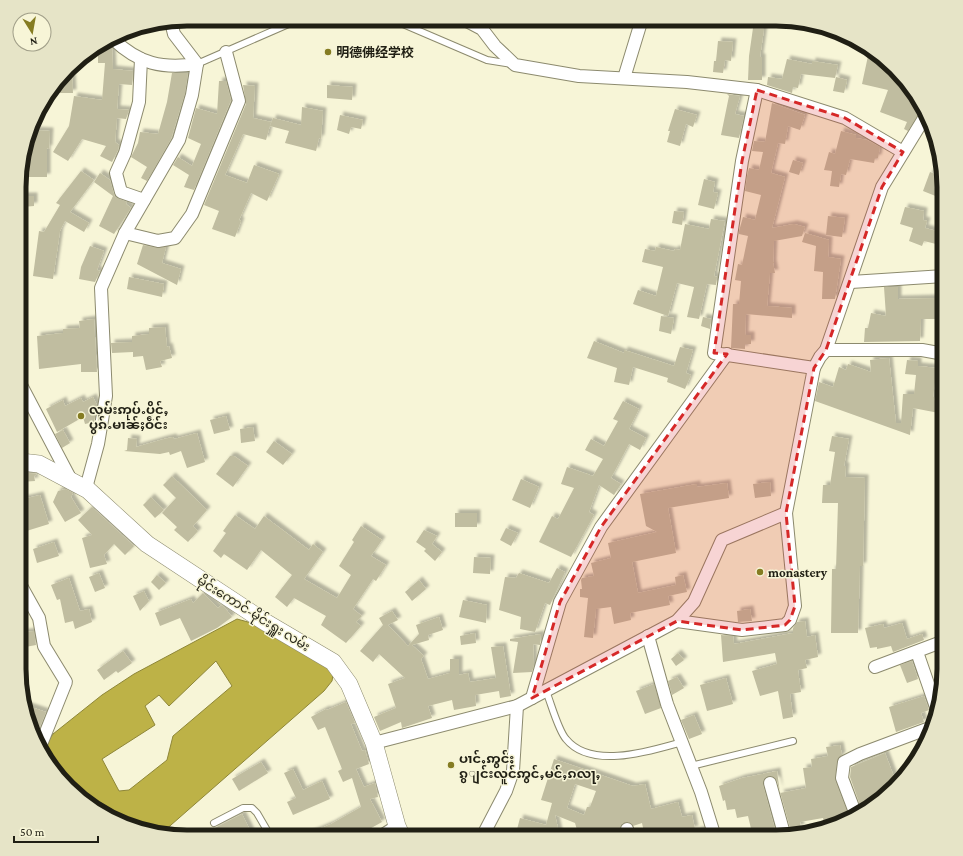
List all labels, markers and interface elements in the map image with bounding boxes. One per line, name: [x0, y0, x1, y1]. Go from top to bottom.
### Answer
north arrow: [12, 12, 52, 52]
text: N: [29, 35, 39, 49]
place label: 明德佛经学校: [336, 45, 414, 60]
marker: 明德佛经学校: [323, 47, 333, 57]
place label: လုမ်းဢုပ်ႉပိူင်ႇ ပွၵ်ႉမၢၼ်ႈဝဵင်း: [89, 400, 169, 435]
marker: လုမ်းဢုပ်ႉပိူင်ႇ ပွၵ်ႉမၢၼ်ႈဝဵင်း: [76, 411, 86, 421]
place label: monastery: [768, 565, 828, 580]
marker: monastery: [755, 567, 765, 577]
street label: မိုင်းကောင်-မိုင်းရှူး လမ်း: [193, 572, 313, 657]
place label: ပၢင်ႇဢွင်ႈ ၵွျင်းလူင်ဢွင်ႇမင်ႇၵလႃႇ: [459, 749, 601, 785]
marker: ပၢင်ႇဢွင်ႈ ၵွျင်းလူင်ဢွင်ႇမင်ႇၵလႃႇ: [446, 760, 456, 770]
scale bar: [14, 818, 98, 844]
text: 50 m: [20, 825, 45, 839]

